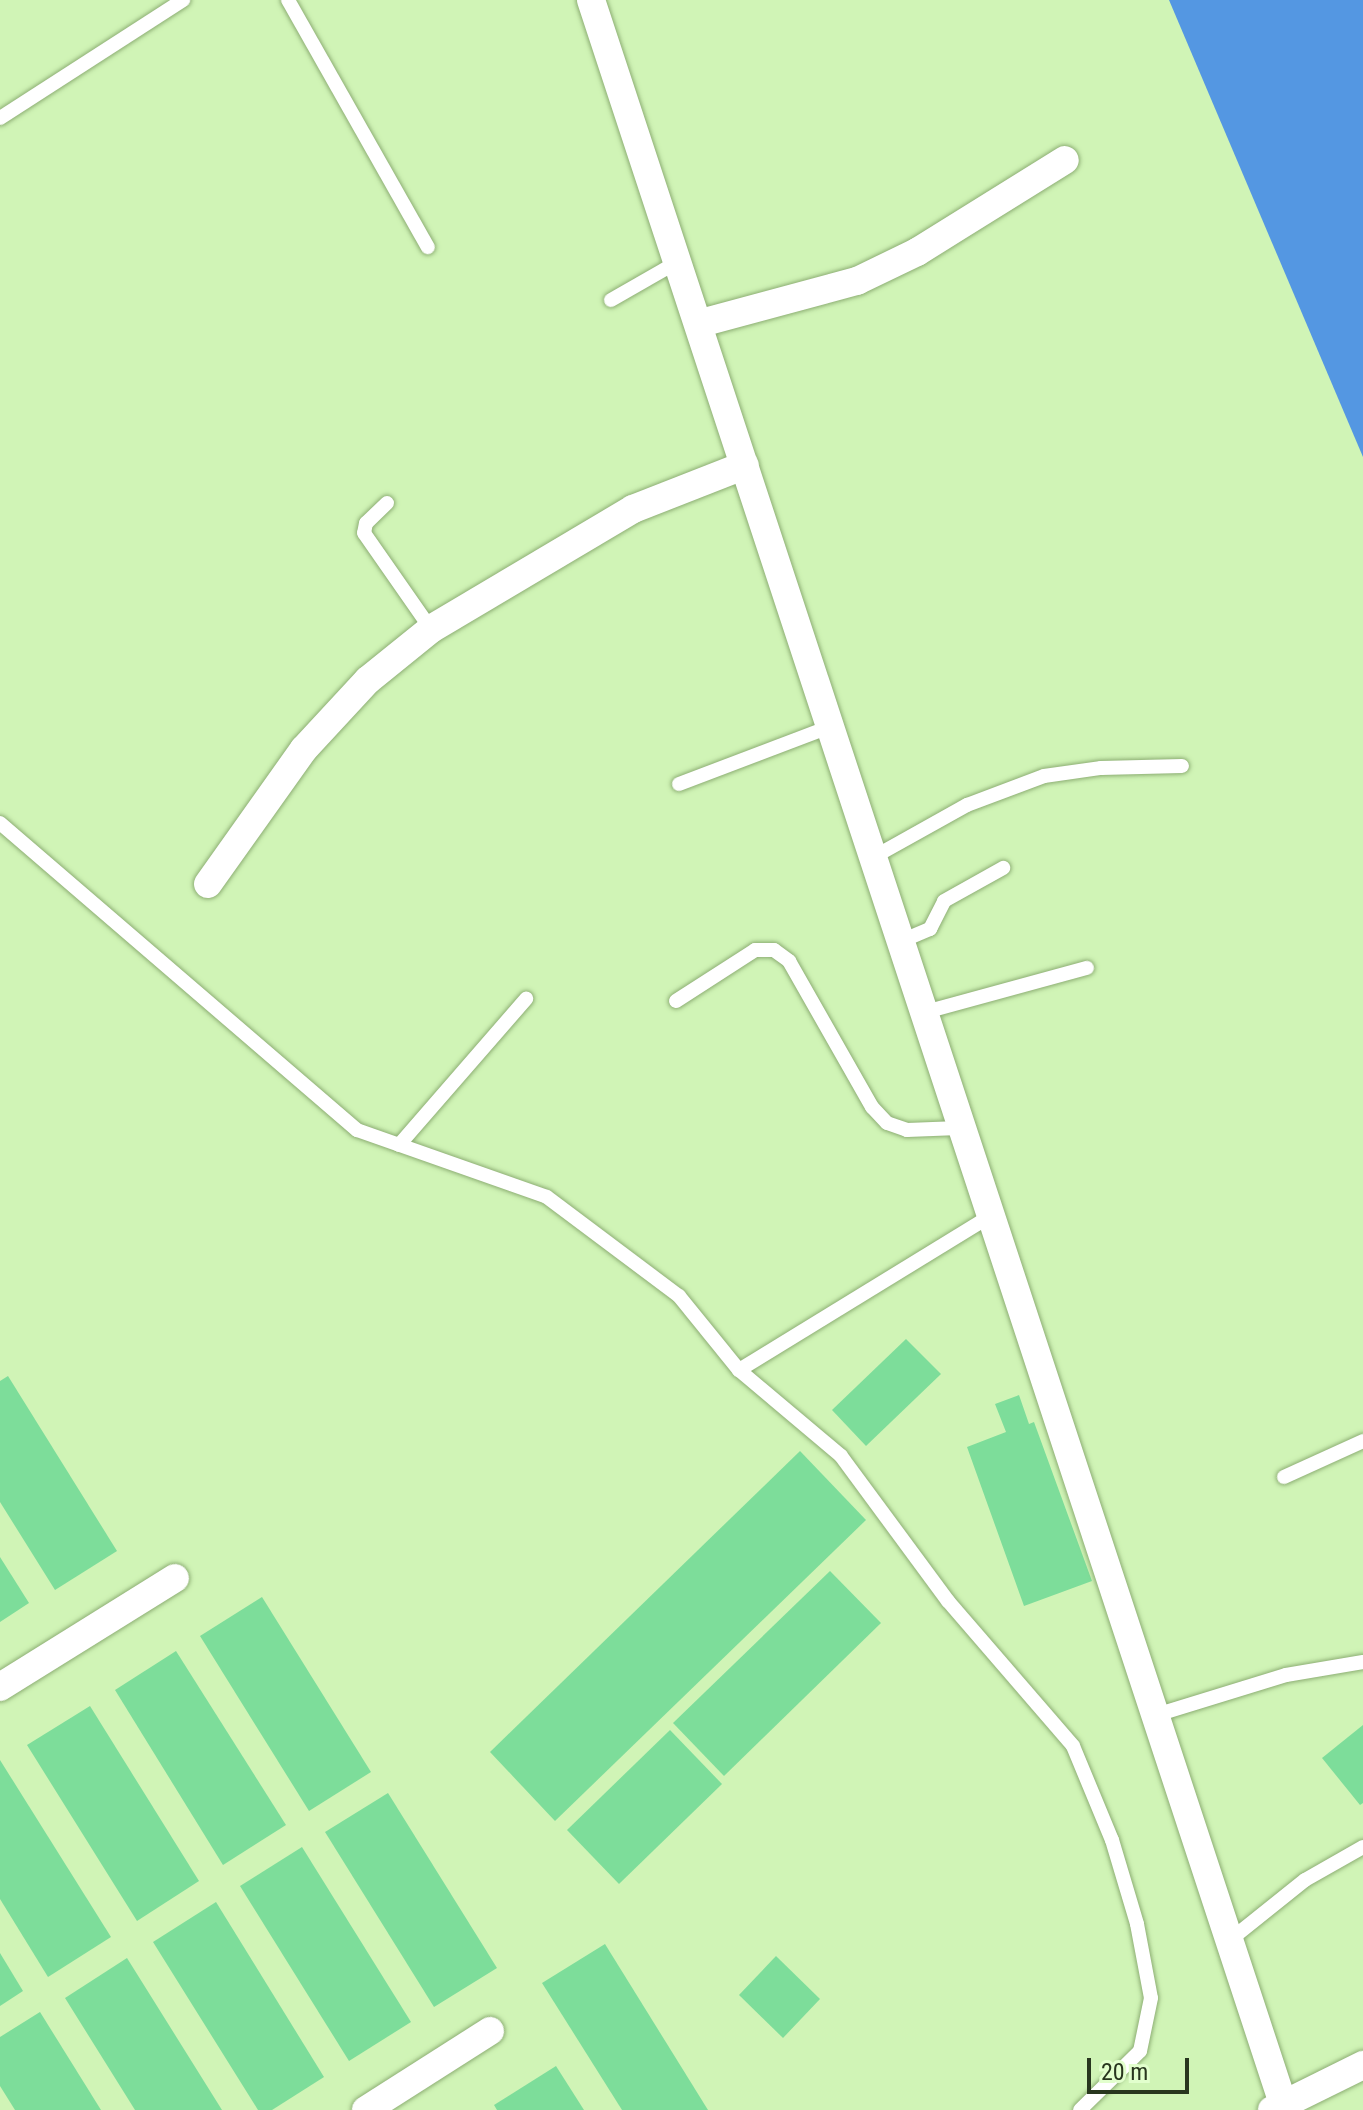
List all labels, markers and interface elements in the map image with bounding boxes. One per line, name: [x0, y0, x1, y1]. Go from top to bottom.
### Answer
scale bar: [1091, 2042, 1193, 2092]
text: 20 m: [1101, 2058, 1148, 2086]

